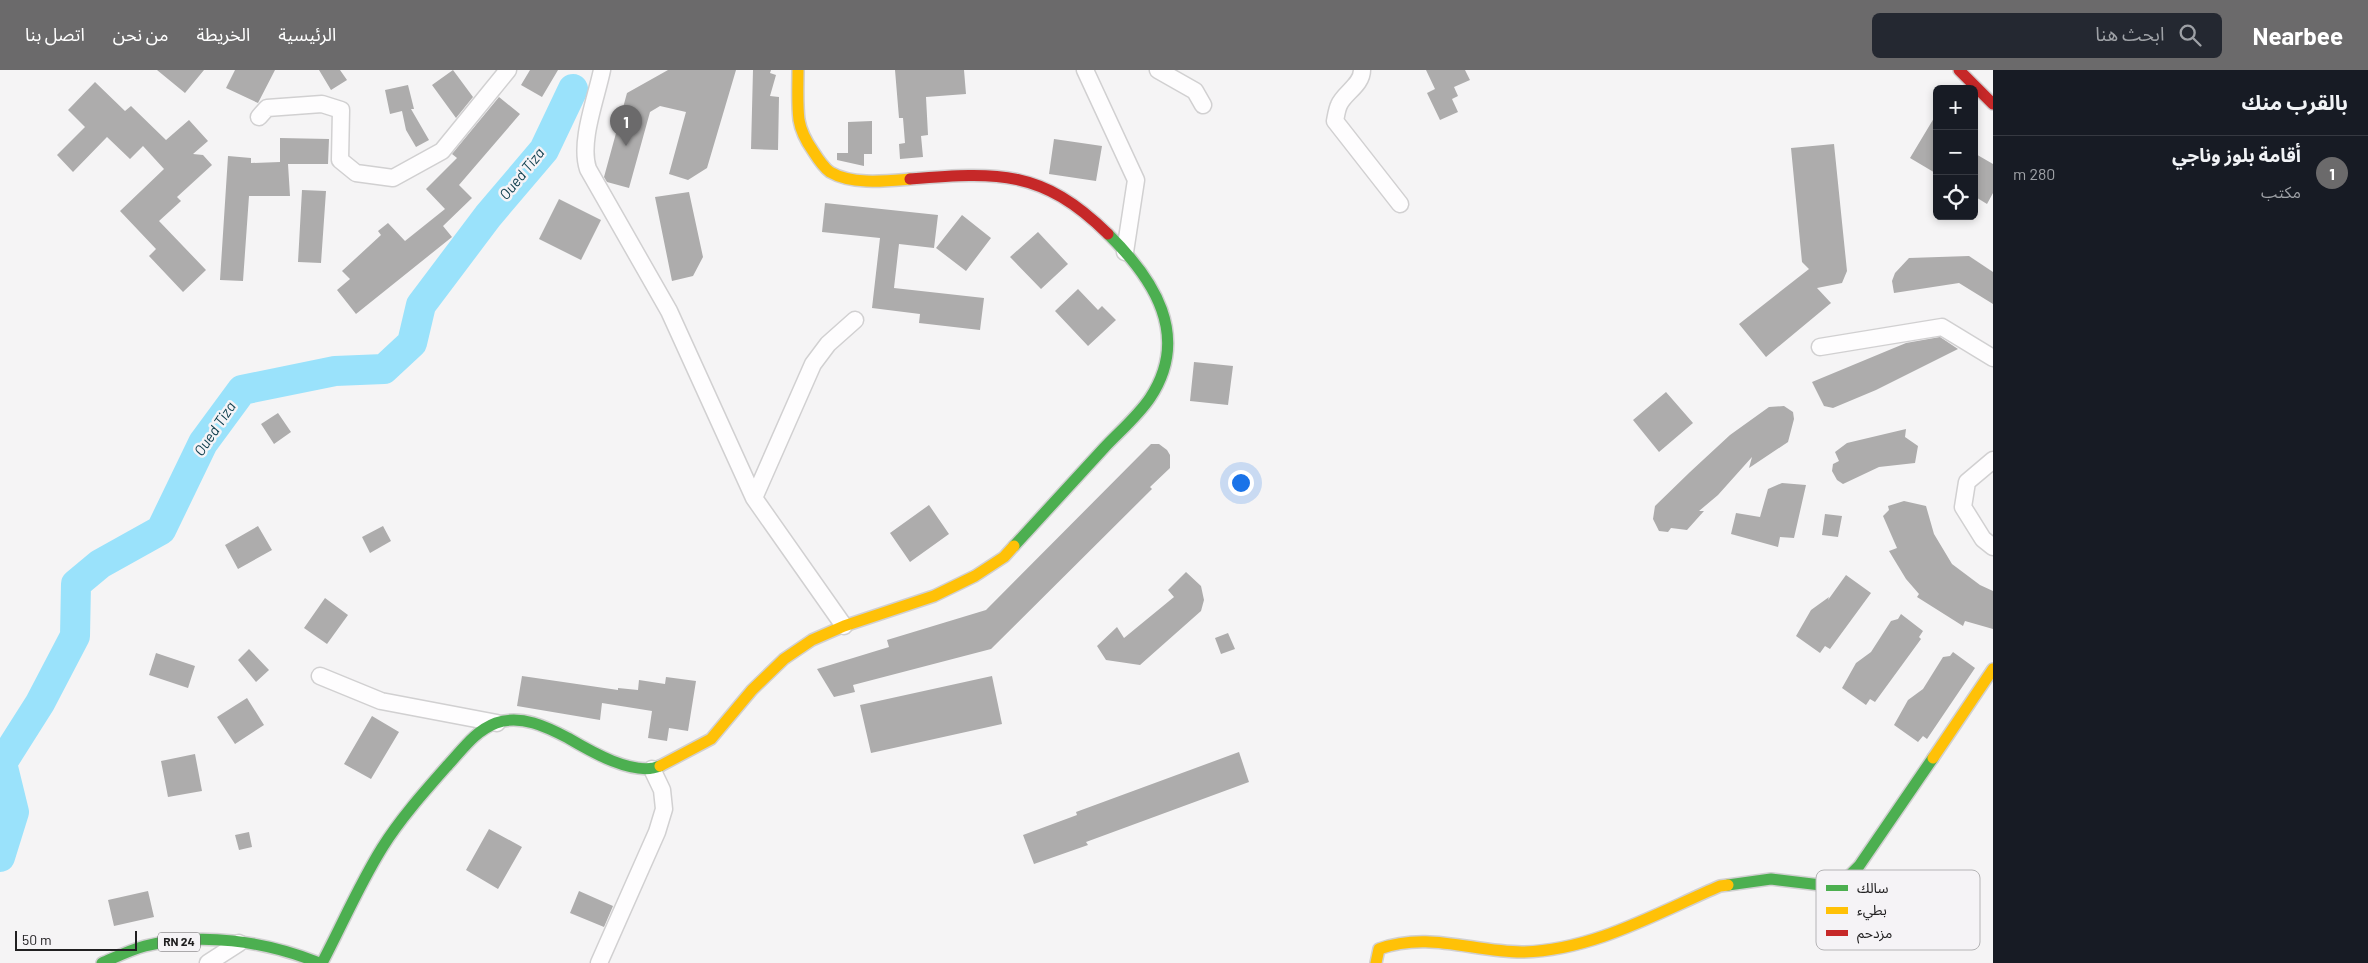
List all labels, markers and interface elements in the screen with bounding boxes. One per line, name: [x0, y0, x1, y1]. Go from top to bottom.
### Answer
search box: [1872, 13, 2222, 58]
icon: search: [2176, 21, 2204, 49]
text: Nearbee: [2252, 21, 2343, 50]
text: ابحث هنا: [2095, 22, 2164, 45]
text: اتصل بنا: [25, 23, 85, 45]
text: من نحن: [113, 23, 168, 45]
text: الخريطة: [196, 23, 250, 45]
text: الرئيسية: [278, 23, 336, 45]
map controls: [1933, 85, 1978, 220]
button: +: [1933, 85, 1978, 130]
text: بالقرب منك: [2241, 89, 2348, 114]
pin: 1: [610, 105, 642, 146]
button: −: [1933, 130, 1978, 175]
text: أقامة بلوز وناجي: [2172, 143, 2301, 166]
water label: Oued Tiza: [495, 144, 548, 203]
text: 280 m: [2013, 164, 2055, 183]
text: 1: [2329, 164, 2335, 183]
button: locate: [1933, 175, 1978, 220]
text: مكتب: [2261, 182, 2301, 201]
water label: Oued Tiza: [189, 398, 239, 459]
your location: [1228, 470, 1254, 496]
legend: [1816, 870, 1980, 950]
text: سالك: [1857, 879, 1889, 896]
text: بطيء: [1857, 901, 1887, 921]
text: مزدحم: [1857, 924, 1892, 944]
scale bar: [15, 928, 138, 951]
text: 50 m: [22, 931, 51, 948]
road number: RN 24: [158, 932, 200, 952]

